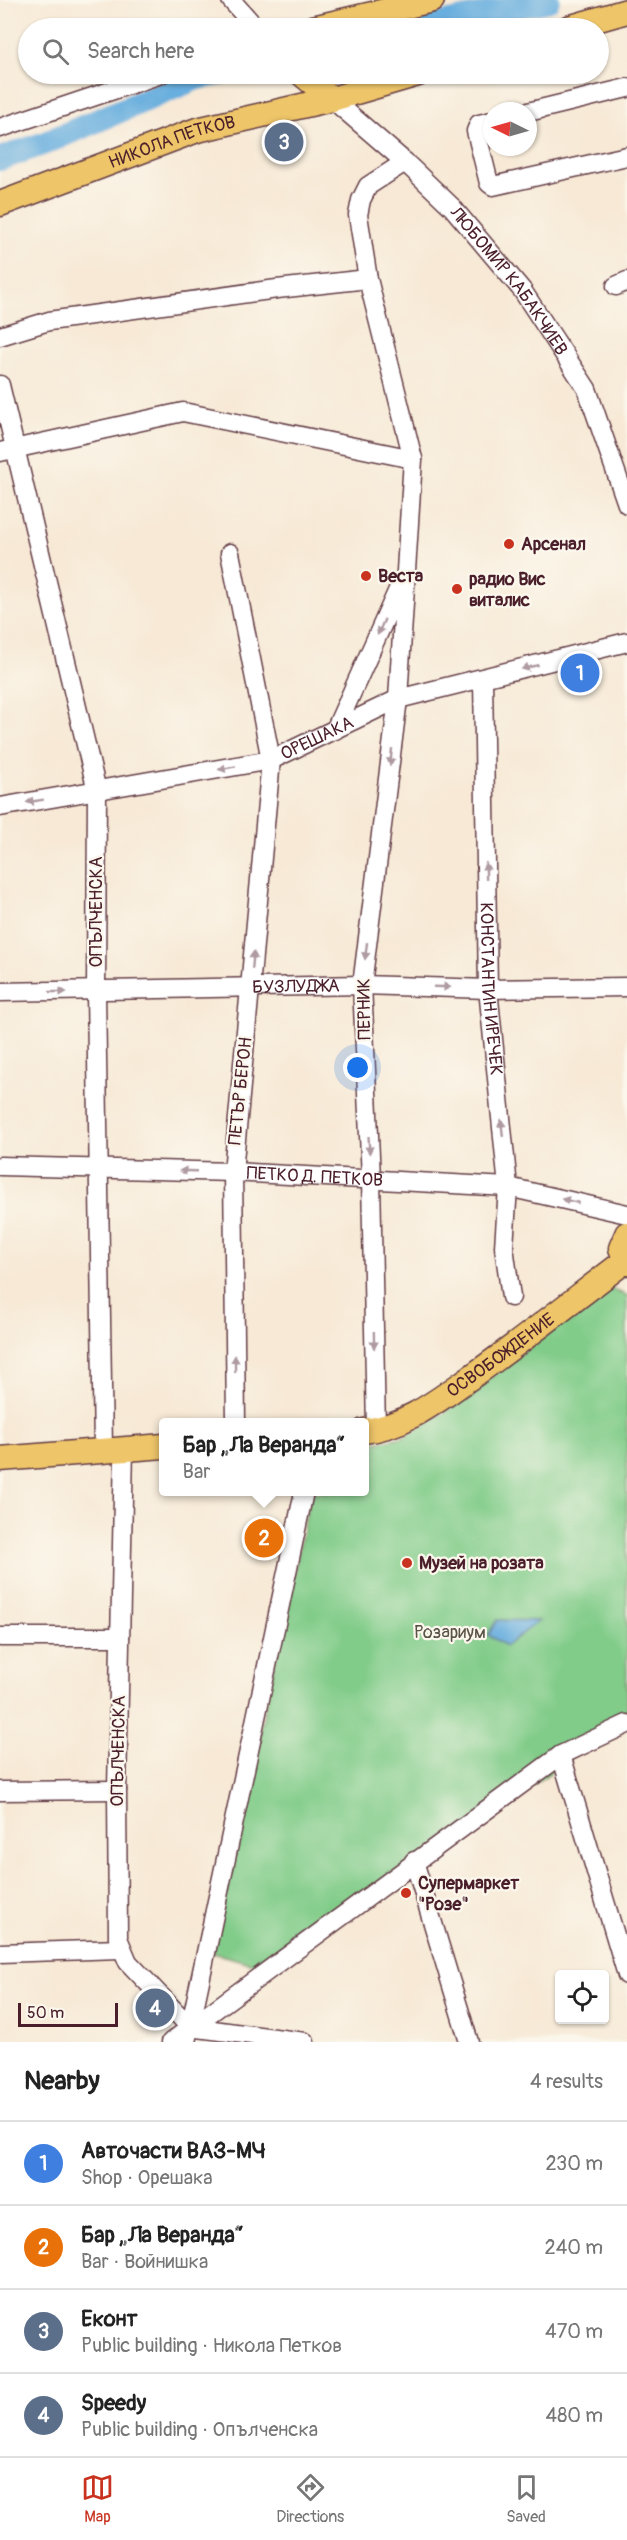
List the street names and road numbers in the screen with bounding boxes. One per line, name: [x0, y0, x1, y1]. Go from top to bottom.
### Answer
street label: НИКОЛА ПЕТКОВ: [105, 111, 238, 174]
street label: ЛЮБОМИР КАБАКЧИЕВ: [444, 201, 573, 360]
street label: ОРЕШАКА: [277, 711, 358, 766]
street label: ОПЪЛЧЕНСКА: [85, 856, 108, 968]
street label: КОНСТАНТИН ИРЕЧЕК: [475, 902, 508, 1076]
street label: БУЗЛУДЖА: [252, 974, 340, 999]
street label: ПЕРНИК: [352, 978, 377, 1040]
street label: ПЕТЪР БЕРОН: [223, 1036, 258, 1146]
street label: ПЕТКО Д. ПЕТКОВ: [246, 1162, 384, 1192]
street label: ОСВОБОЖДЕНИЕ: [442, 1308, 560, 1403]
street label: ОПЪЛЧЕНСКА: [106, 1695, 131, 1807]

